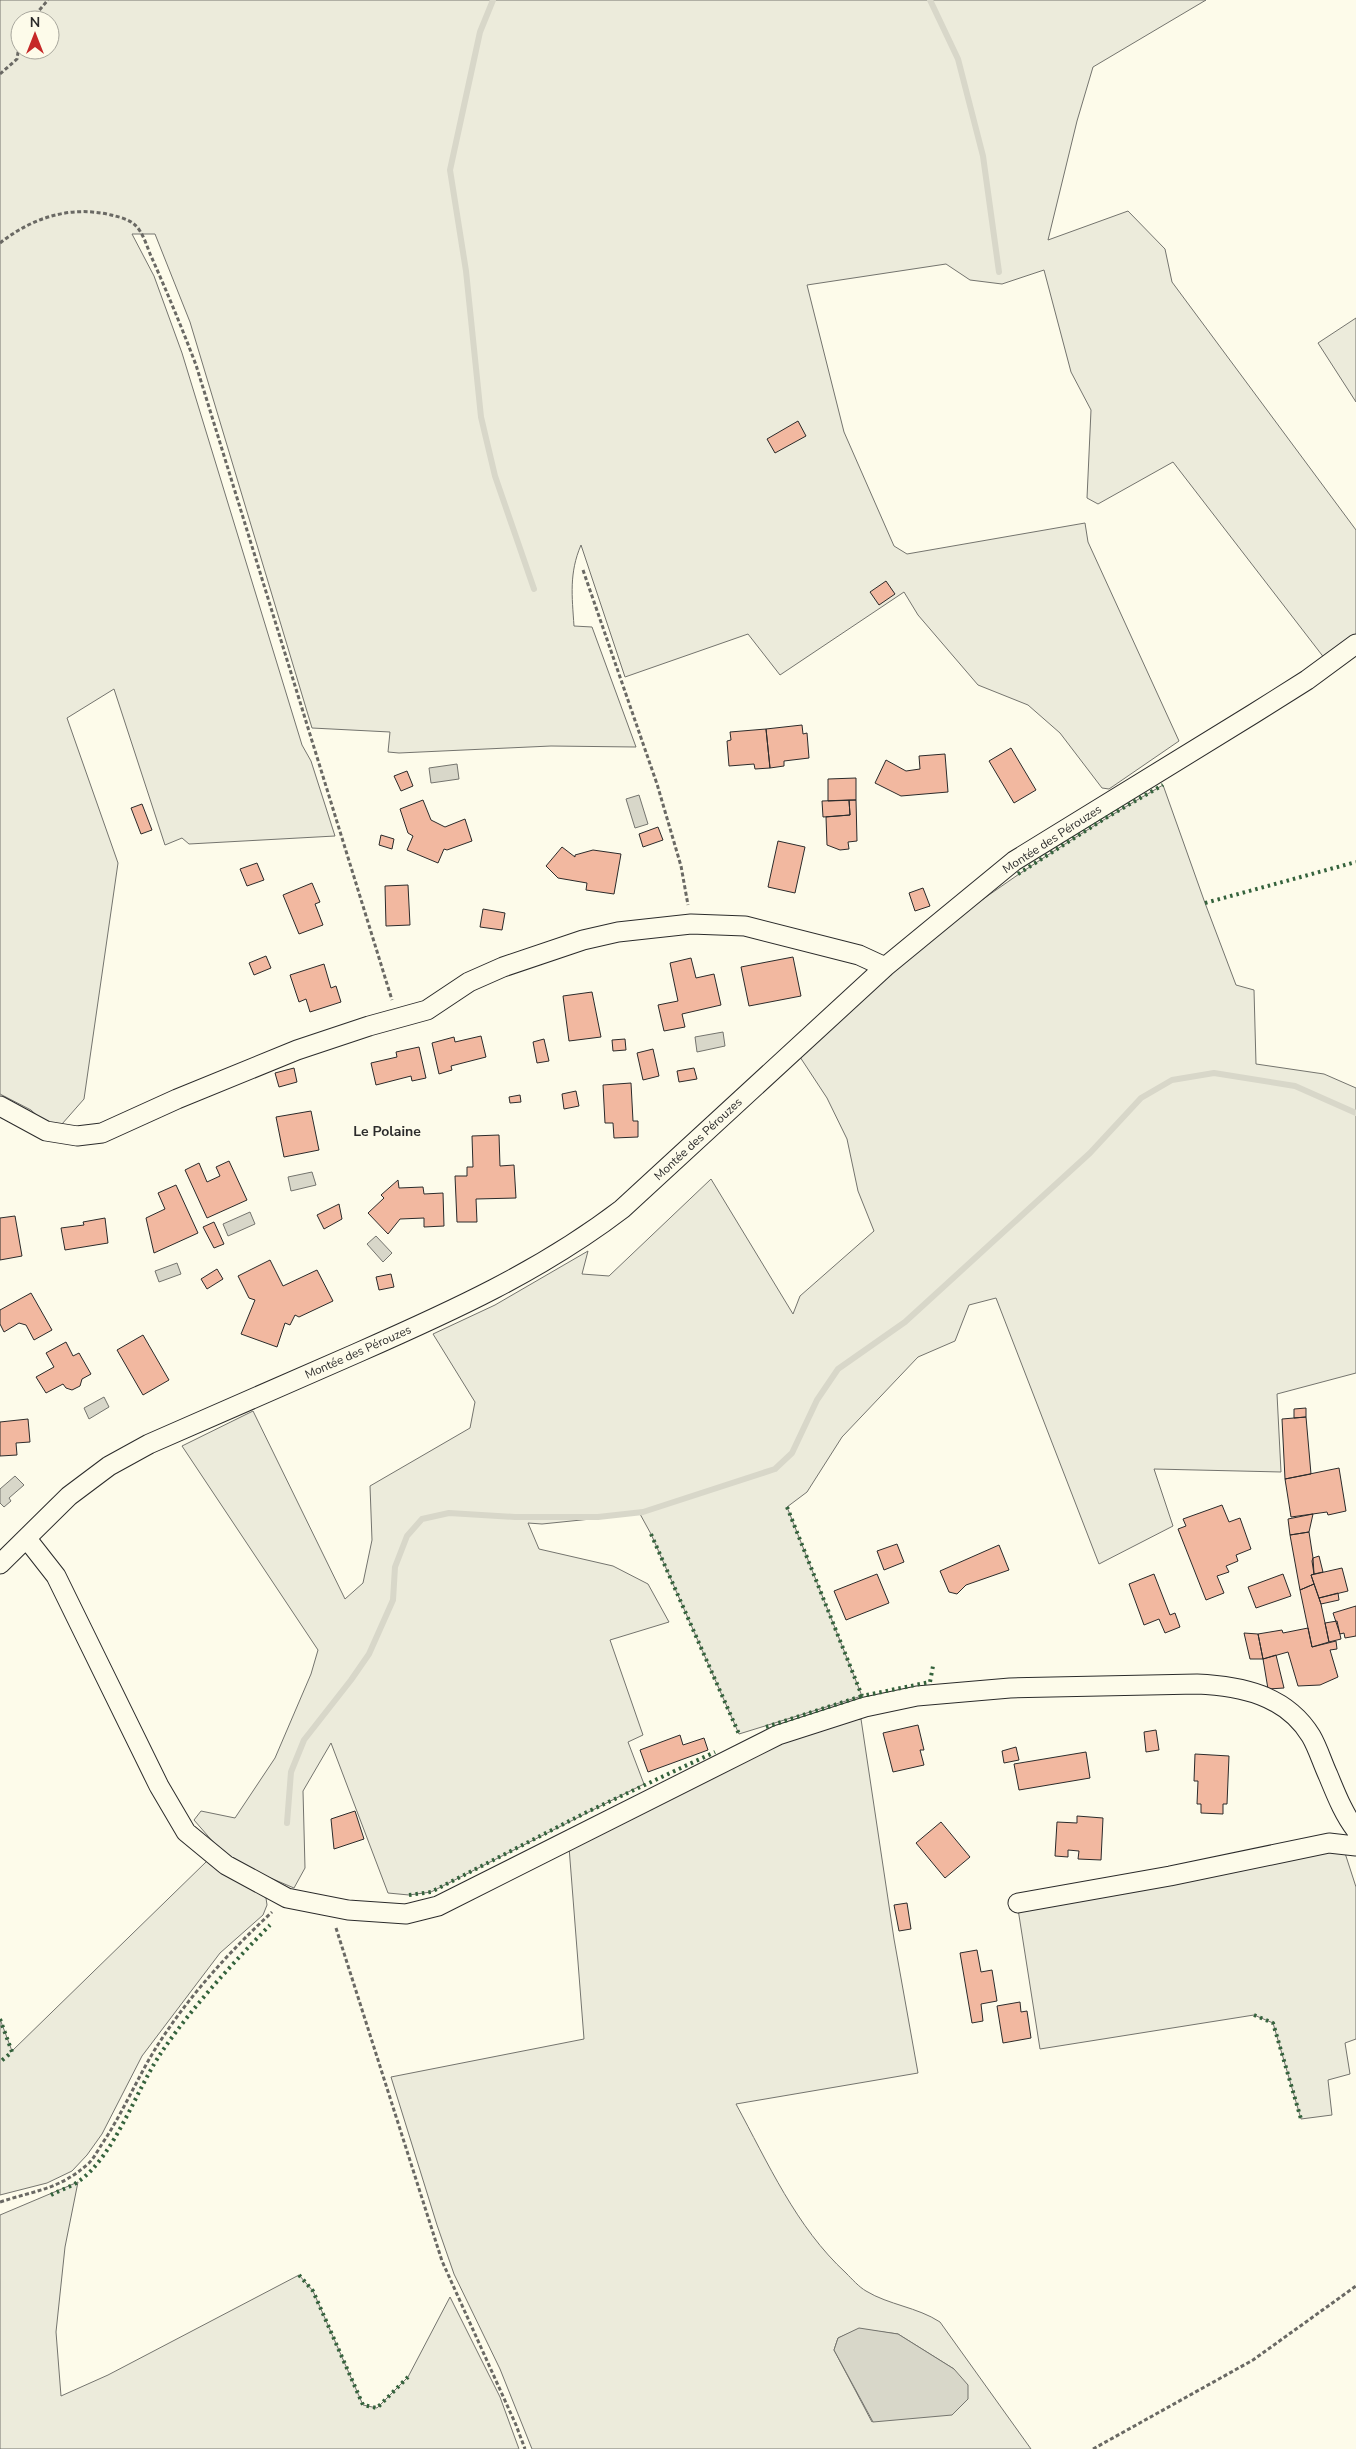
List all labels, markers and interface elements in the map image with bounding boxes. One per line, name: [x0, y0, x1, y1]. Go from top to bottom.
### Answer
north arrow: [10, 10, 60, 60]
text: N: [30, 13, 40, 32]
street label: Montée des Pérouzes: [999, 801, 1105, 877]
street label: Montée des Pérouzes: [651, 1094, 746, 1184]
district label: Le Polaine: [353, 1122, 421, 1141]
street label: Montée des Pérouzes: [302, 1321, 414, 1383]

